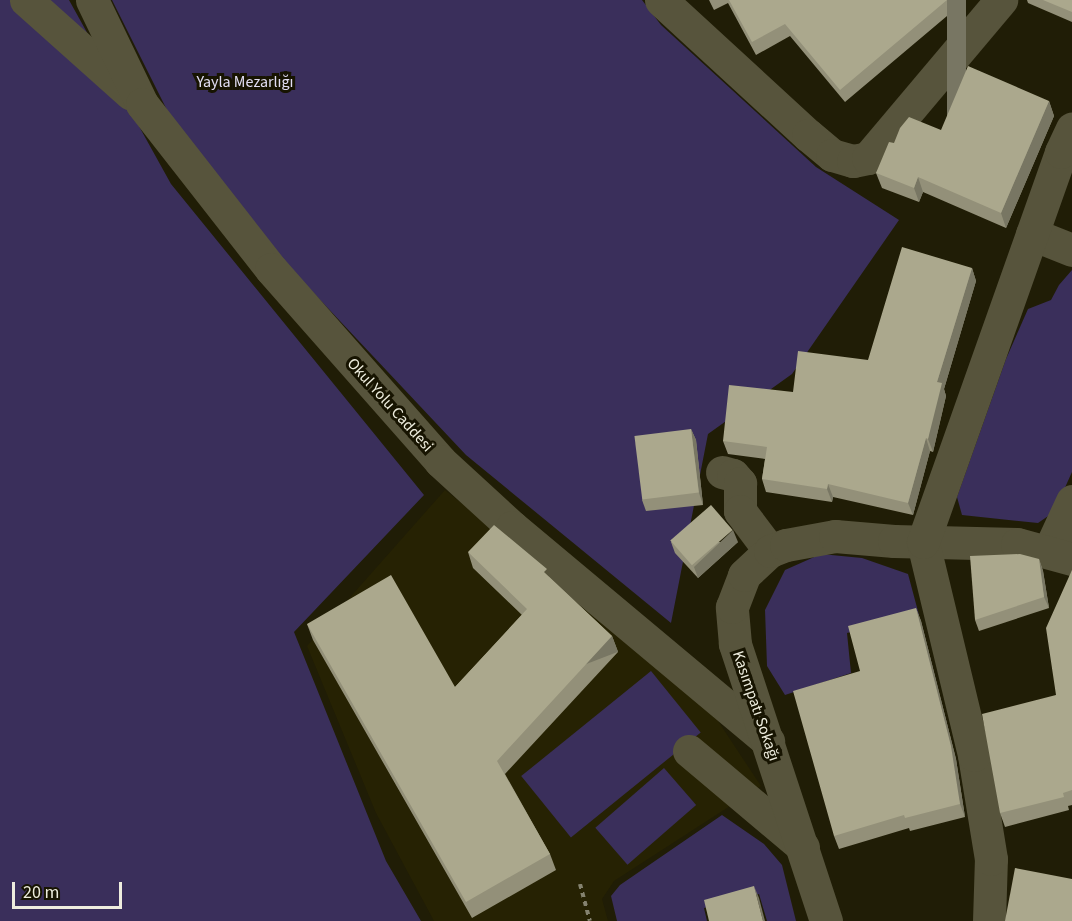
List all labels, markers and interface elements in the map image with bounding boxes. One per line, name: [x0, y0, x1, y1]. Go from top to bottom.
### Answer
park label: Yayla Mezarlığı: [196, 72, 294, 92]
street label: Okul Yolu Caddesi: [343, 354, 437, 456]
street label: Kasımpatı Sokağı: [728, 648, 784, 764]
scale bar: [15, 870, 124, 908]
text: 20 m: [23, 880, 59, 905]

